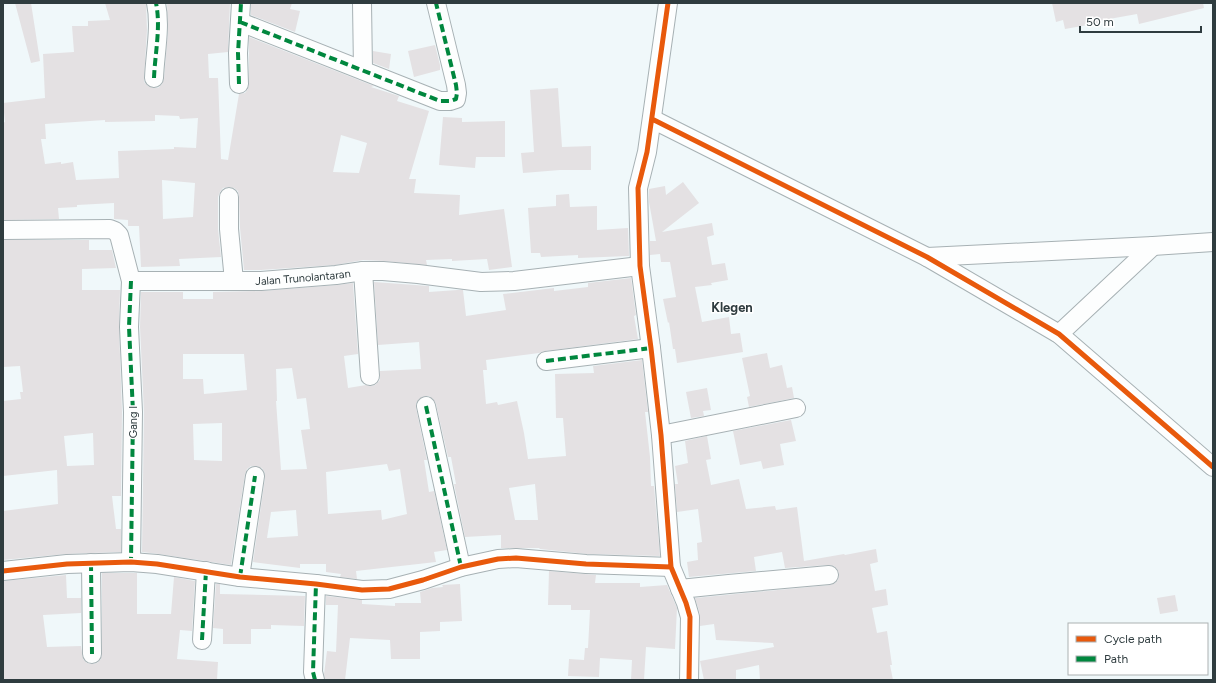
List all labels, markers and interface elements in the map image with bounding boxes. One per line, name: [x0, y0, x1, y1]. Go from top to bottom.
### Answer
scale bar: [1080, 8, 1201, 34]
text: 50 m: [1086, 15, 1114, 29]
street label: Jalan Trunolantaran: [255, 267, 351, 288]
district label: Klegen: [711, 300, 753, 315]
street label: Gang I: [127, 406, 140, 438]
legend: [1068, 623, 1208, 675]
text: Cycle path: [1104, 632, 1162, 646]
text: Path: [1104, 652, 1128, 666]

